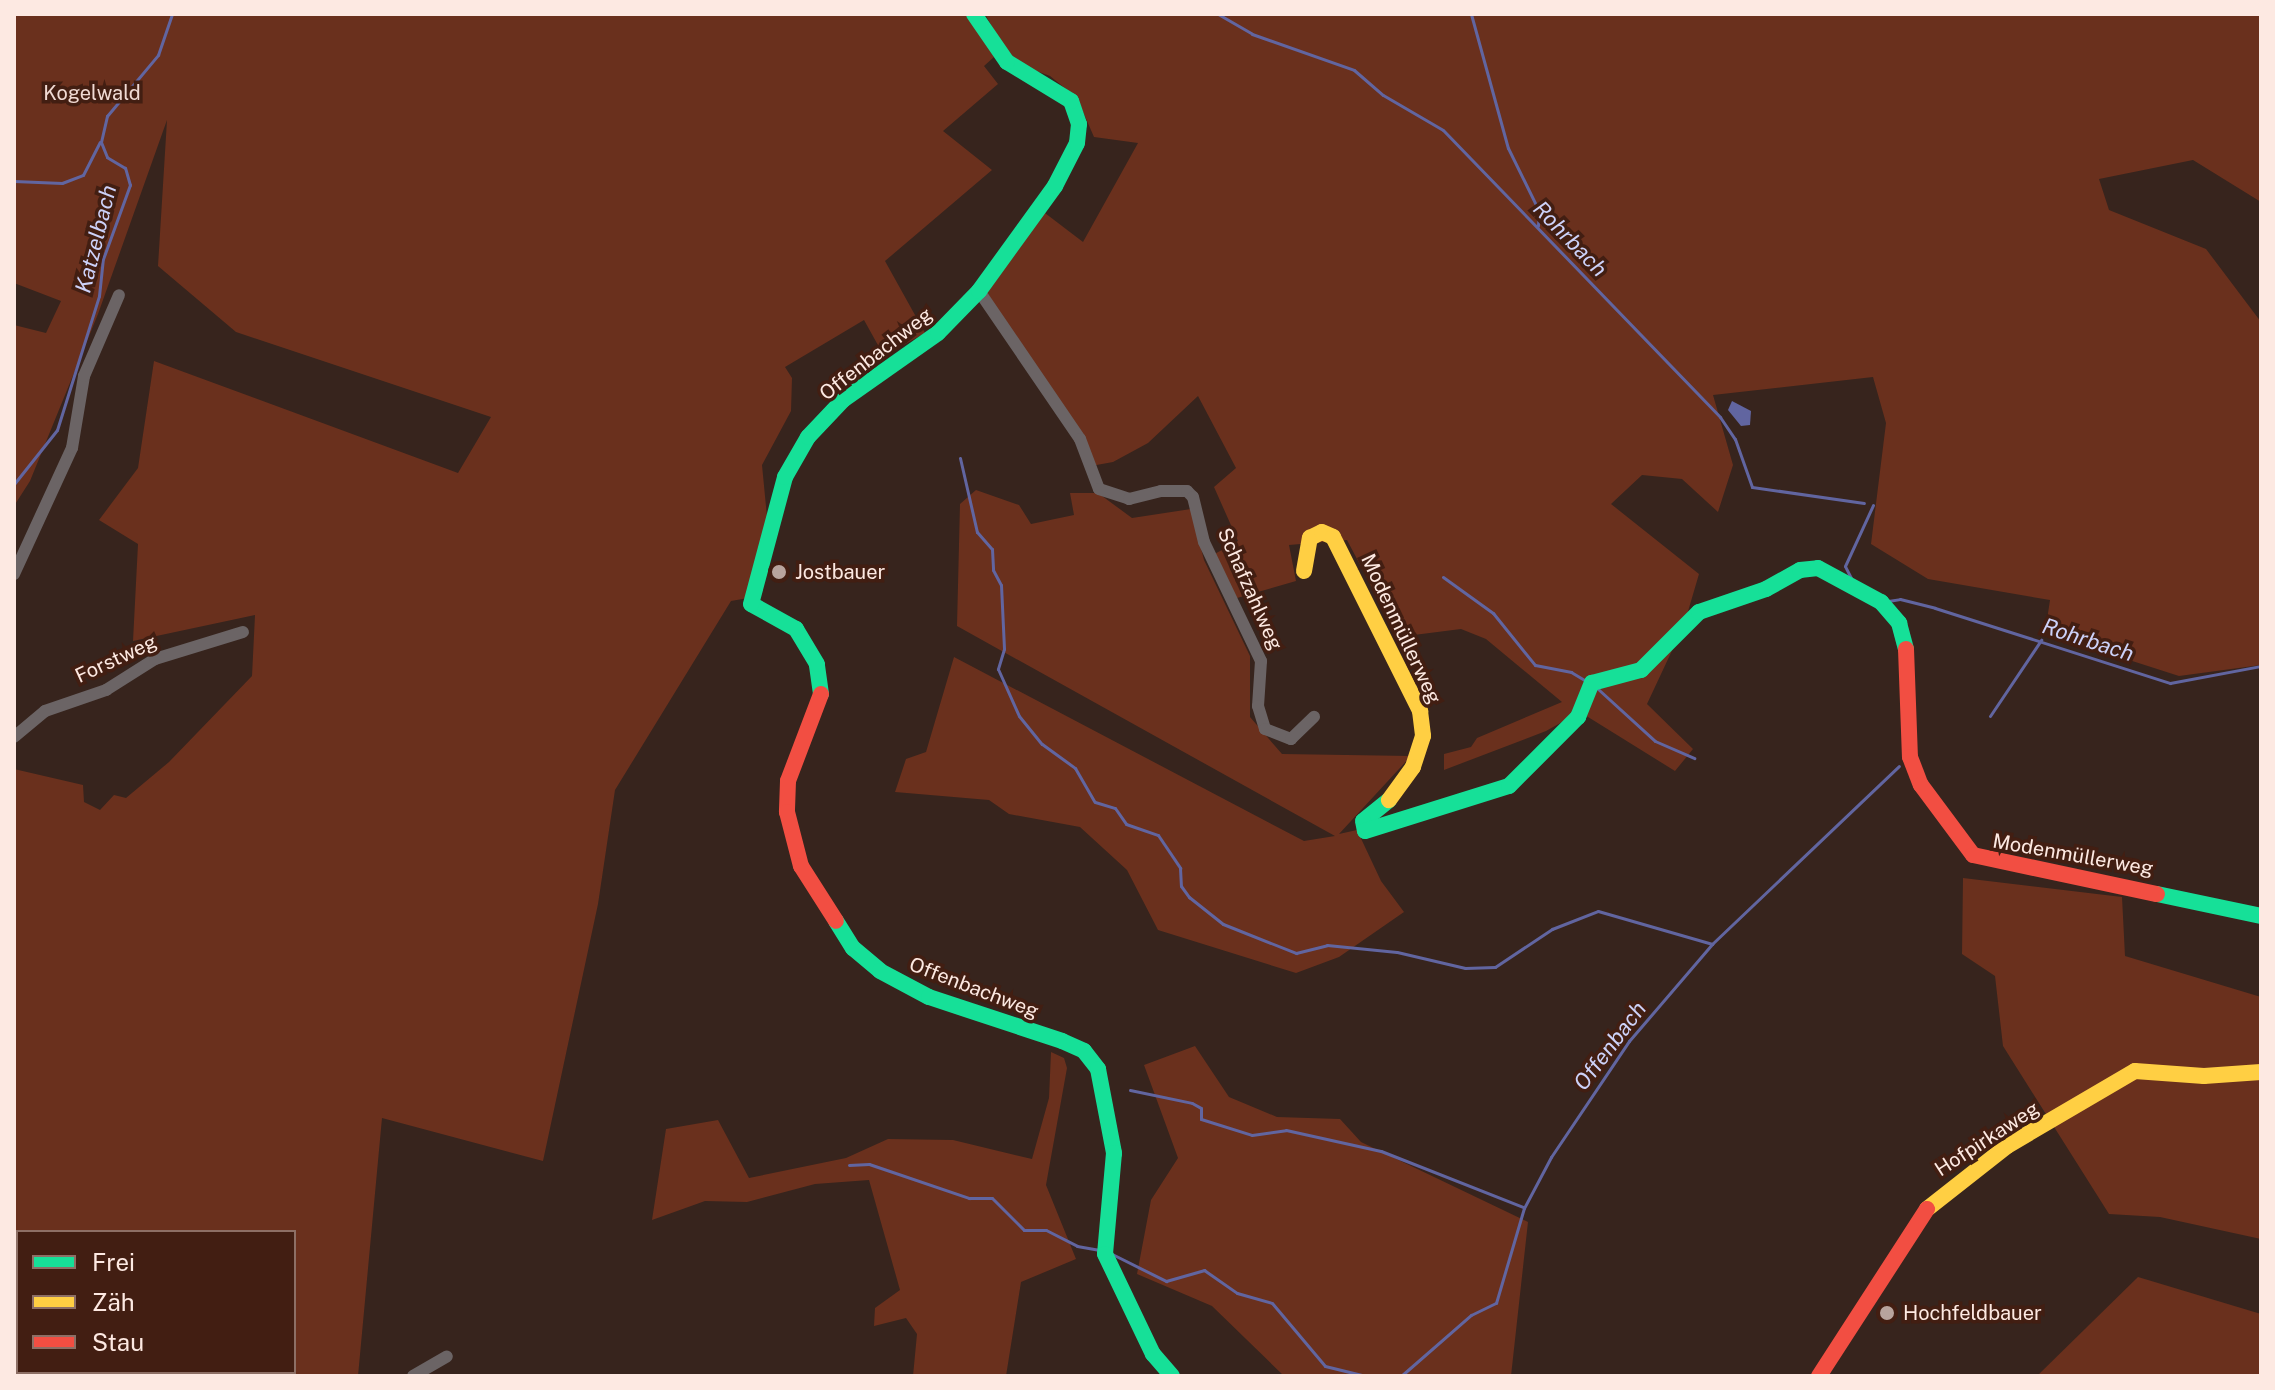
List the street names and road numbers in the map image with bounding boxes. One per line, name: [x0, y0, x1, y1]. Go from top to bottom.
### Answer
street label: Offenbachweg: [815, 302, 937, 406]
street label: Schafzahlweg: [1212, 524, 1288, 654]
street label: Modenmüllerweg: [1356, 550, 1446, 708]
street label: Forstweg: [71, 630, 161, 688]
street label: Modenmüllerweg: [1991, 829, 2155, 881]
street label: Offenbachweg: [906, 952, 1042, 1024]
street label: Hofpirkaweg: [1930, 1096, 2044, 1182]

